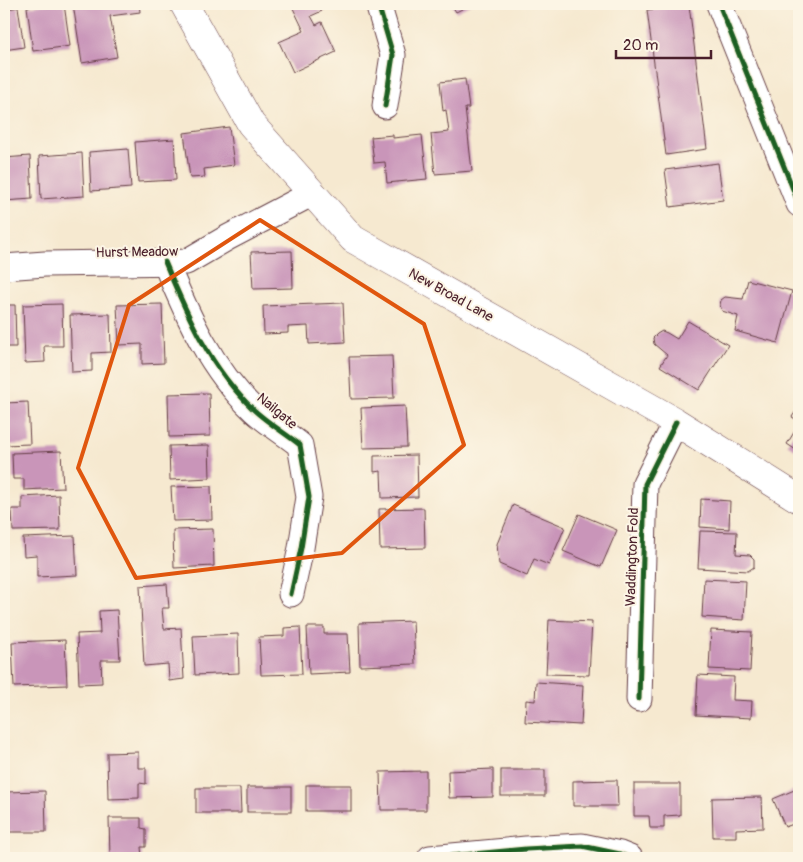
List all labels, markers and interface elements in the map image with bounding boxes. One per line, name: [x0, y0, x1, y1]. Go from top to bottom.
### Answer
scale bar: [616, 28, 710, 60]
text: 20 m: [623, 36, 658, 55]
street label: Hurst Meadow: [95, 243, 179, 261]
street label: New Broad Lane: [406, 265, 496, 325]
street label: Nailgate: [253, 389, 301, 433]
street label: Waddington Fold: [622, 507, 642, 607]

